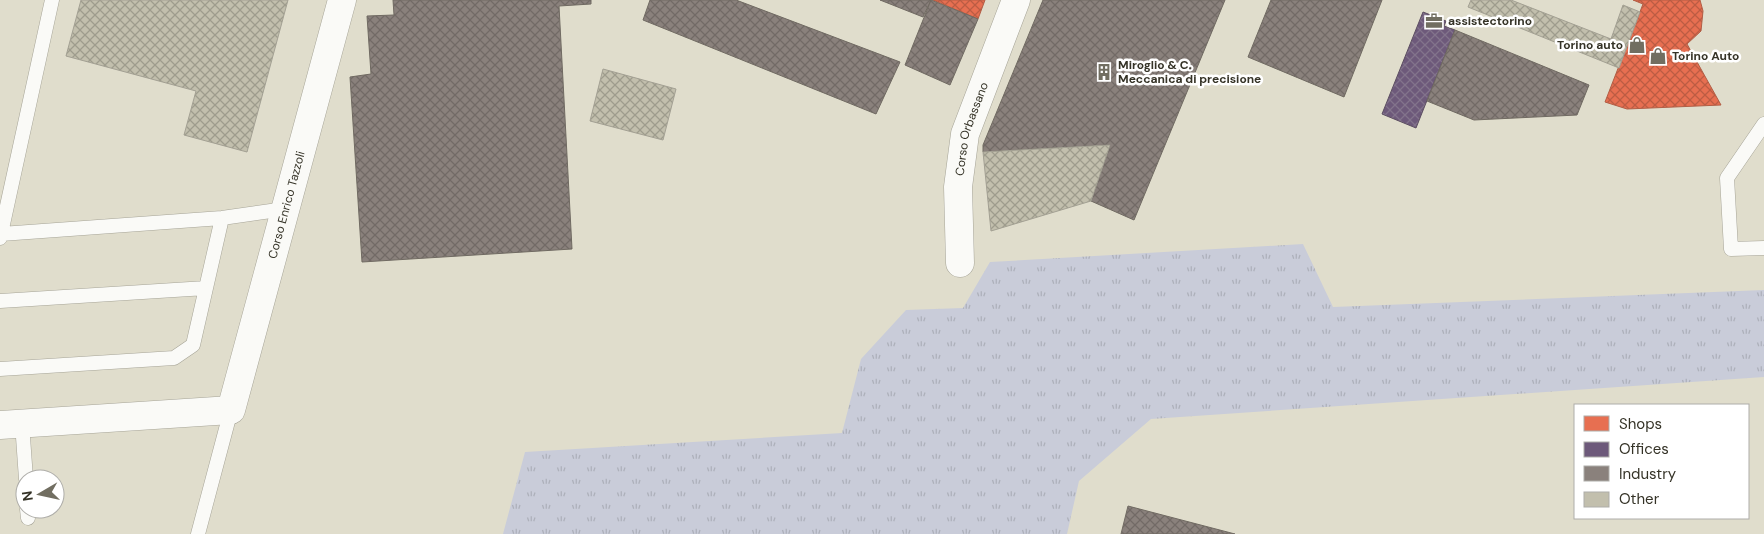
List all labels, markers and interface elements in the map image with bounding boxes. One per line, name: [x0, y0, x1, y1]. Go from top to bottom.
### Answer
office icon: assistectorino: [1424, 11, 1444, 31]
place label: assistectorino: [1448, 13, 1532, 29]
shop icon: Torino auto: [1627, 35, 1647, 55]
place label: Torino auto: [1557, 37, 1623, 53]
shop icon: Torino Auto: [1648, 46, 1668, 66]
place label: Torino Auto: [1672, 48, 1739, 64]
place label: Miroglio & C. Meccanica di precisione: [1118, 57, 1261, 87]
building icon: Miroglio & C. Meccanica di precisione: [1094, 62, 1114, 82]
street label: Corso Orbassano: [952, 80, 992, 177]
street label: Corso Enrico Tazzoli: [264, 149, 309, 260]
legend: [1574, 404, 1749, 519]
text: Shops: [1619, 414, 1662, 434]
text: Offices: [1619, 439, 1669, 459]
text: Industry: [1619, 464, 1677, 484]
north arrow: [15, 469, 65, 519]
text: Other: [1619, 489, 1660, 509]
text: N: [17, 490, 37, 502]

